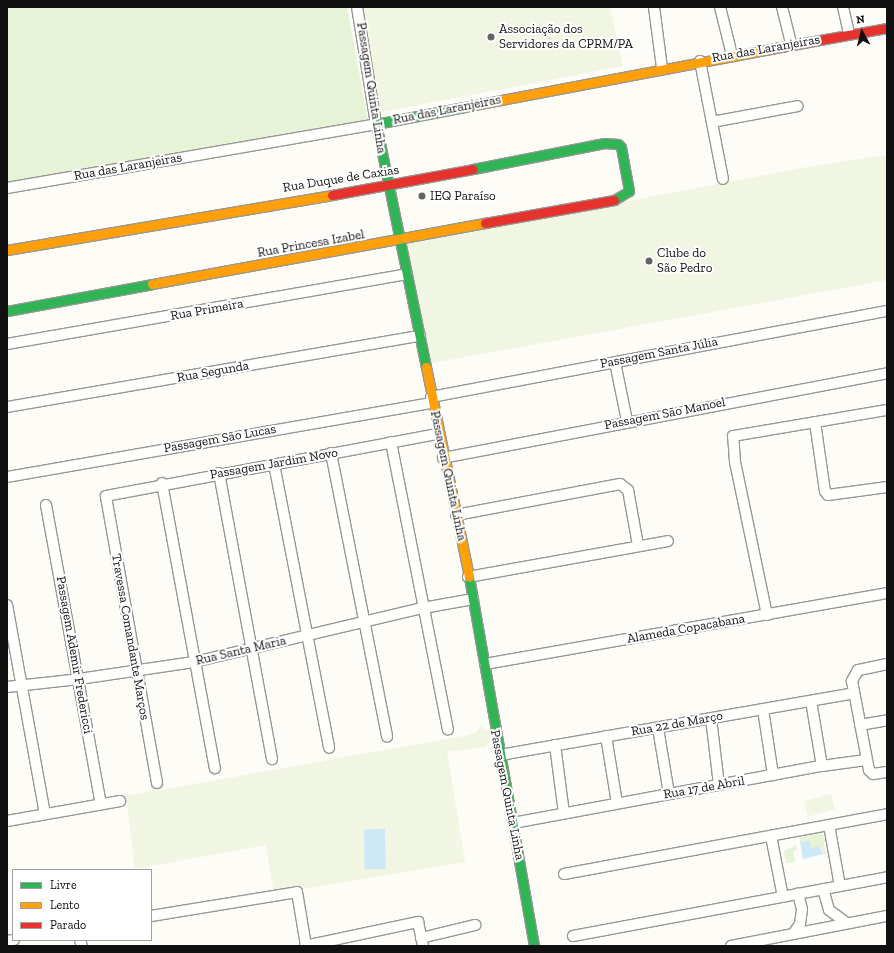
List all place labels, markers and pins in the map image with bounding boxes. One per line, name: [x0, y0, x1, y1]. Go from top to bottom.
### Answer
place label: Associação dos Servidores da CPRM/PA: [499, 22, 633, 53]
marker: Associação dos Servidores da CPRM/PA: [486, 32, 496, 42]
place label: IEQ Paraíso: [430, 188, 496, 204]
marker: IEQ Paraíso: [417, 191, 427, 201]
place label: Clube do São Pedro: [657, 246, 712, 277]
marker: Clube do São Pedro: [644, 256, 654, 266]

